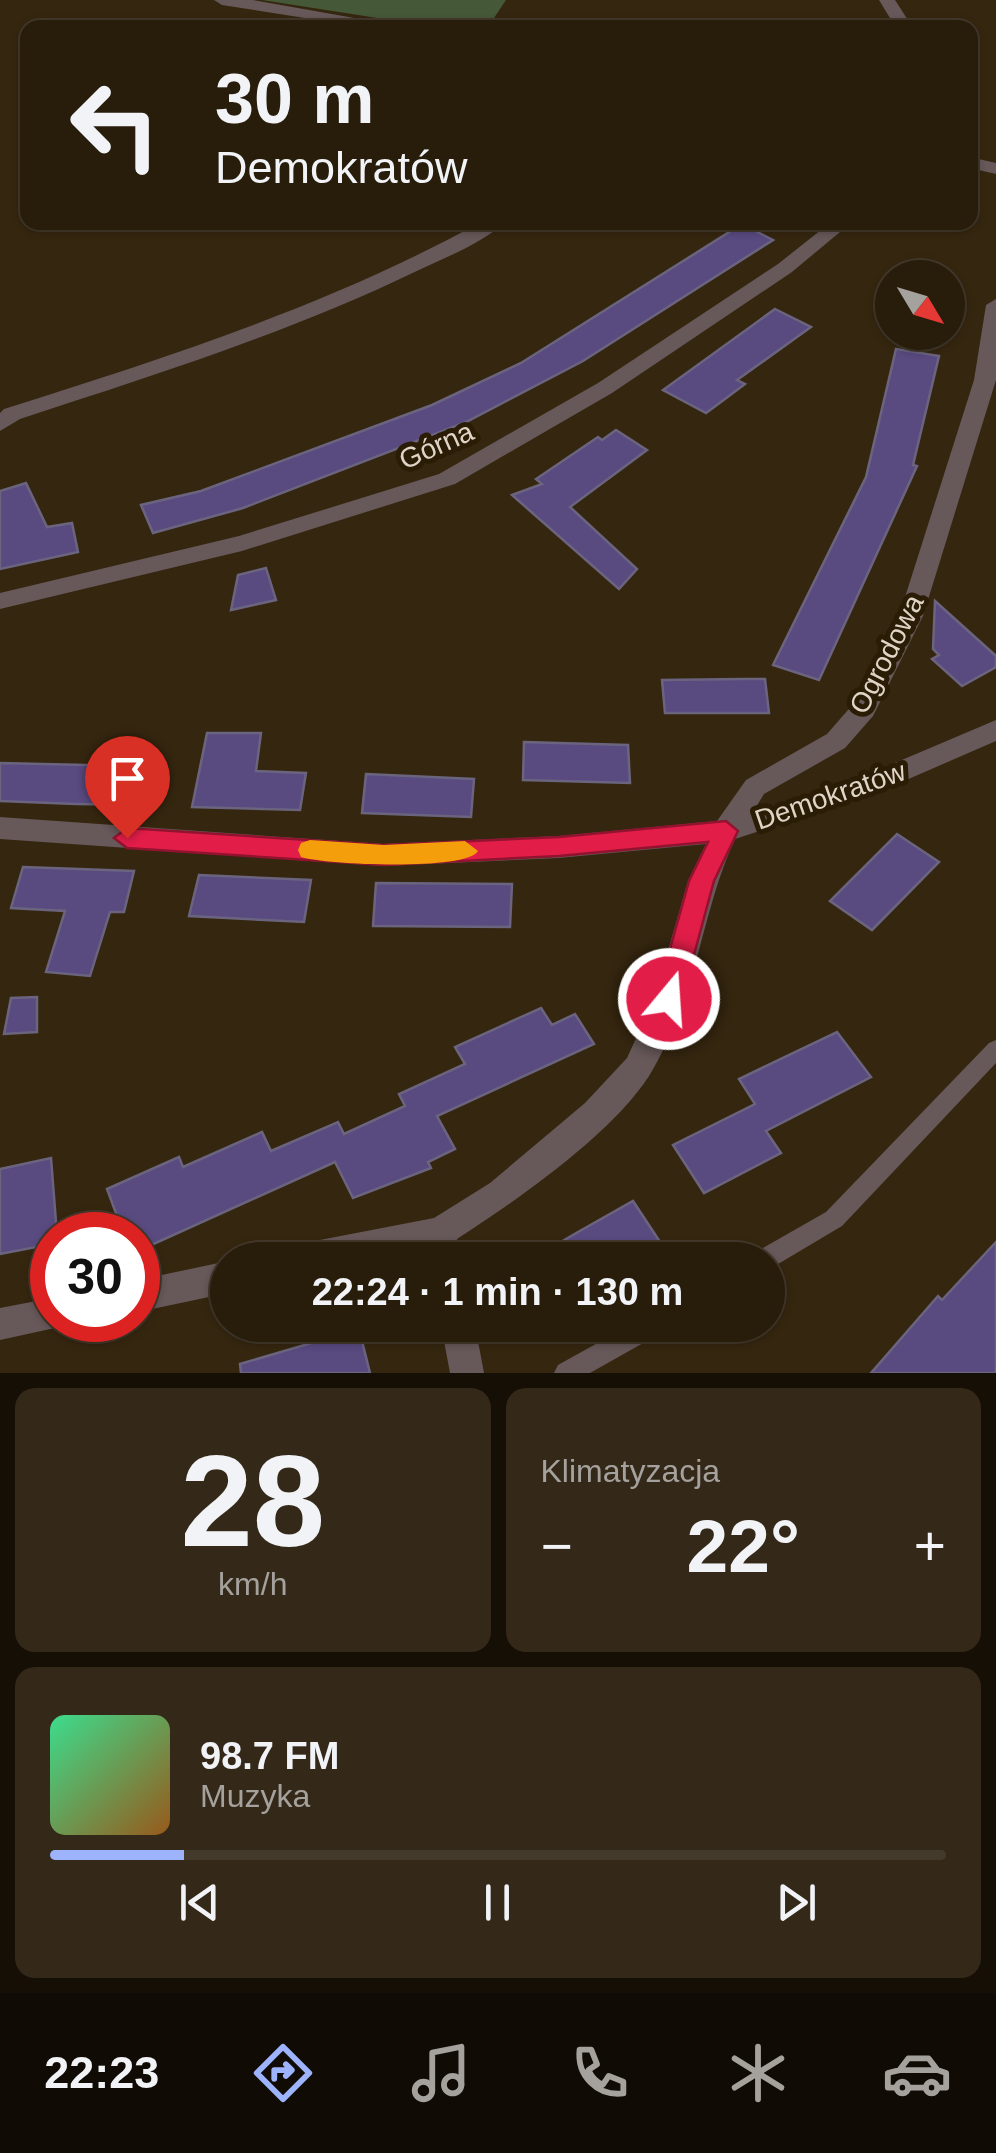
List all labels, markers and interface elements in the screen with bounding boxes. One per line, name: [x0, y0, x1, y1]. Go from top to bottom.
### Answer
icon: left: [50, 60, 180, 190]
text: 30 m: [215, 60, 375, 138]
text: Demokratów: [215, 142, 468, 193]
north arrow: [875, 260, 965, 350]
map controls: [875, 260, 965, 350]
street label: Górna: [394, 415, 478, 475]
street label: Ogrodowa: [843, 589, 930, 719]
pin: [85, 736, 170, 839]
icon: arrive: [100, 751, 155, 806]
street label: Demokratów: [751, 755, 910, 836]
position arrow: [617, 947, 721, 1051]
speed limit sign: 30: [30, 1212, 160, 1342]
text: 22:24 · 1 min · 130 m: [312, 1271, 683, 1313]
text: 28: [180, 1428, 325, 1574]
text: Klimatyzacja: [541, 1453, 720, 1489]
text: 22°: [687, 1504, 800, 1588]
text: −: [541, 1515, 573, 1577]
text: +: [914, 1515, 946, 1577]
text: km/h: [218, 1566, 287, 1602]
text: 98.7 FM: [200, 1735, 339, 1777]
text: Muzyka: [200, 1778, 310, 1814]
icon: previous: [172, 1875, 227, 1930]
icon: pause: [470, 1875, 525, 1930]
icon: next: [769, 1875, 824, 1930]
icon: directions: [248, 2038, 318, 2108]
icon: music: [406, 2038, 476, 2108]
icon: phone: [565, 2038, 635, 2108]
icon: climate: [723, 2038, 793, 2108]
icon: car: [882, 2038, 952, 2108]
text: 22:23: [44, 2047, 159, 2098]

